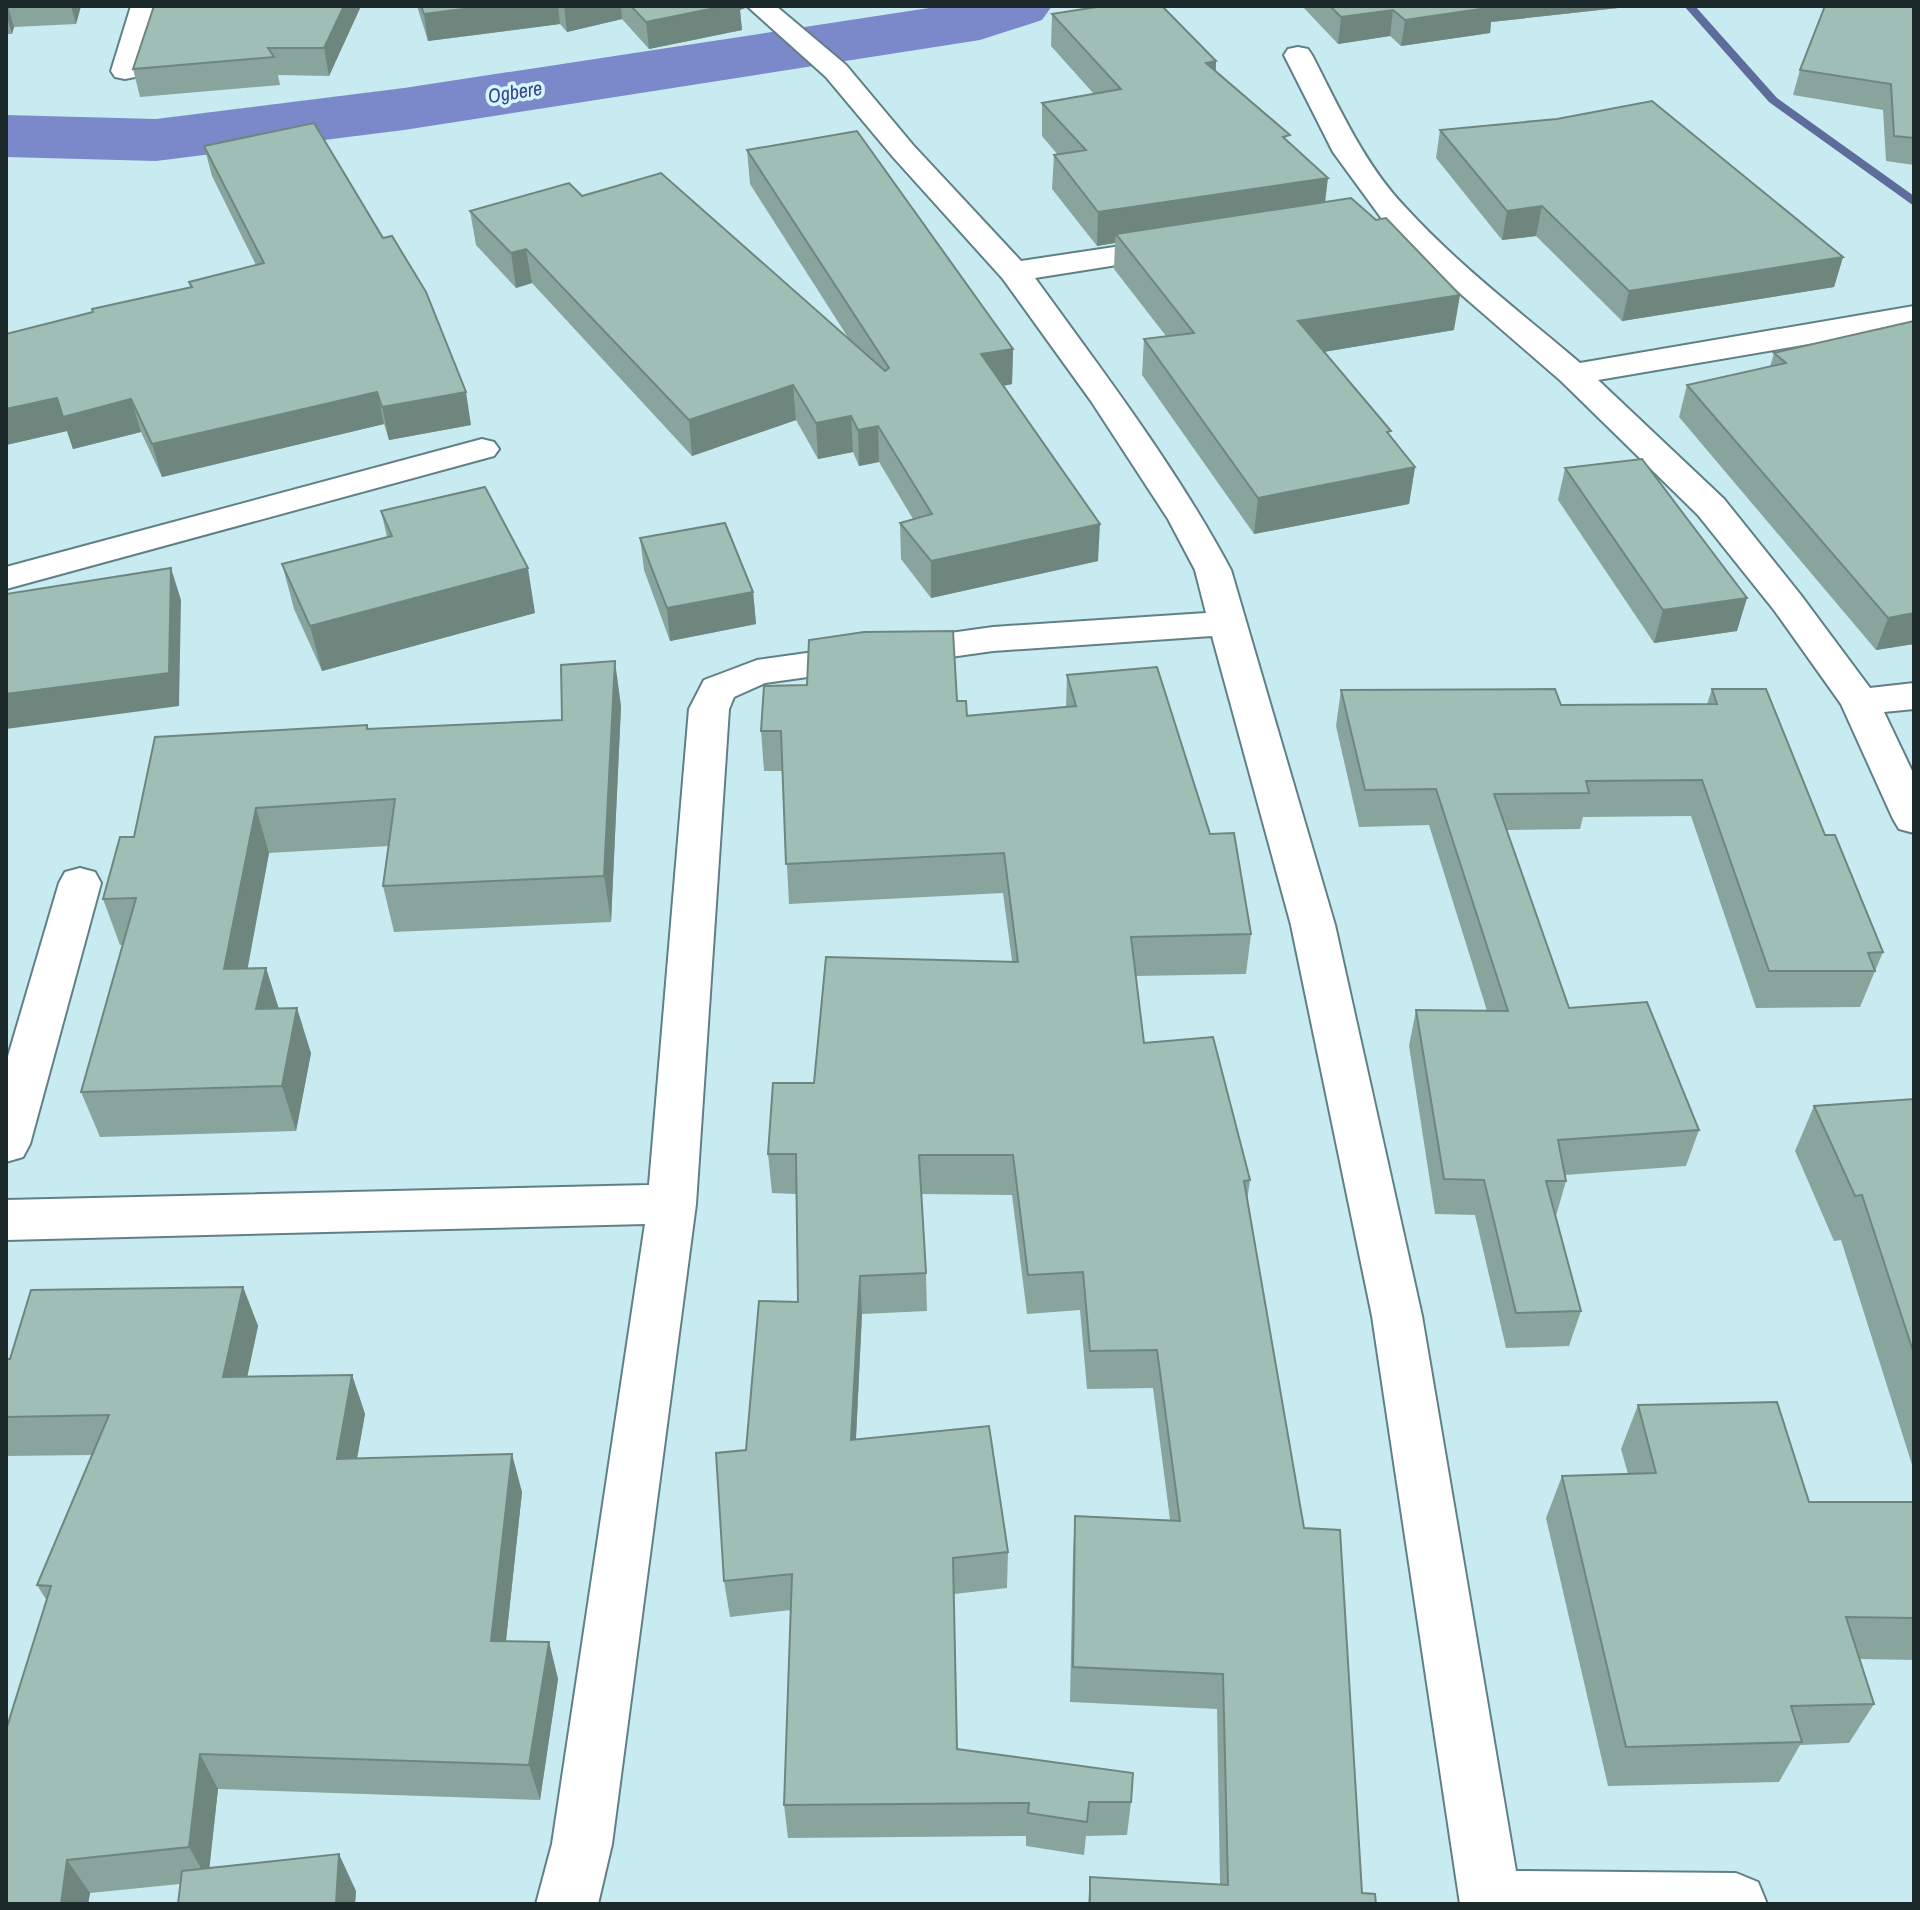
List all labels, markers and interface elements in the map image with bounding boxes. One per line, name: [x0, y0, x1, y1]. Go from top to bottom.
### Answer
water label: Ogbere: [486, 74, 544, 109]

